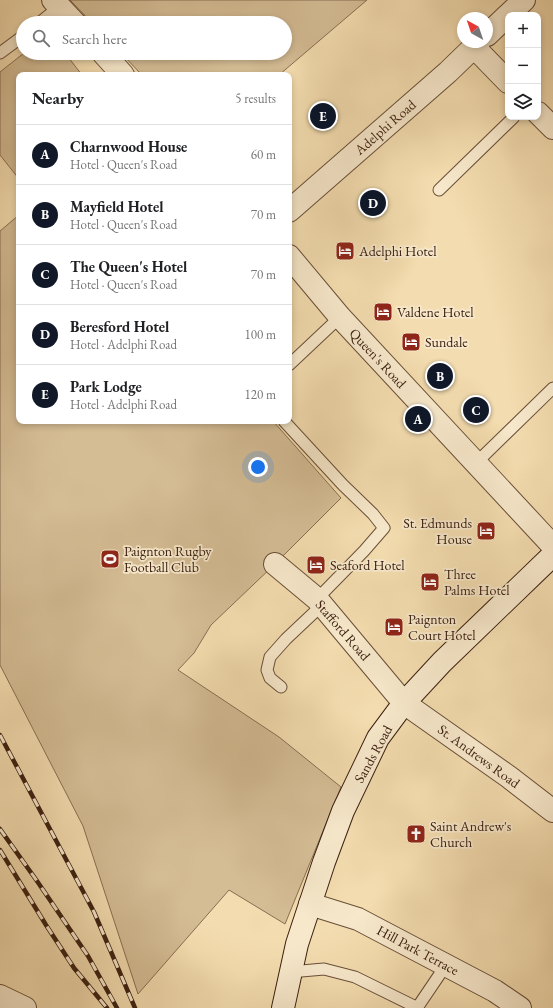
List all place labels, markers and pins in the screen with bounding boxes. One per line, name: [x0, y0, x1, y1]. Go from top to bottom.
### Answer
pin: E: [310, 101, 336, 131]
pin: D: [360, 188, 386, 218]
hotel icon: Adelphi Hotel: [334, 240, 356, 262]
place label: Adelphi Hotel: [358, 242, 437, 260]
hotel icon: Valdene Hotel: [372, 301, 394, 323]
place label: Valdene Hotel: [397, 303, 474, 321]
hotel icon: Sundale: [400, 331, 422, 353]
place label: Sundale: [425, 333, 468, 351]
pin: B: [427, 361, 453, 391]
pin: C: [463, 395, 489, 425]
pin: A: [405, 404, 431, 434]
place label: St. Edmunds House: [403, 514, 473, 548]
hotel icon: St. Edmunds House: [475, 520, 497, 542]
place label: Paignton Rugby Football Club: [124, 542, 212, 576]
sports icon: Paignton Rugby Football Club: [99, 548, 121, 570]
hotel icon: Seaford Hotel: [305, 554, 327, 576]
place label: Seaford Hotel: [330, 556, 405, 574]
place label: Three Palms Hotel: [444, 565, 510, 599]
hotel icon: Three Palms Hotel: [419, 571, 441, 593]
place label: Paignton Court Hotel: [408, 610, 476, 644]
hotel icon: Paignton Court Hotel: [383, 616, 405, 638]
place label: Saint Andrew's Church: [430, 817, 512, 851]
church icon: Saint Andrew's Church: [405, 823, 427, 845]

